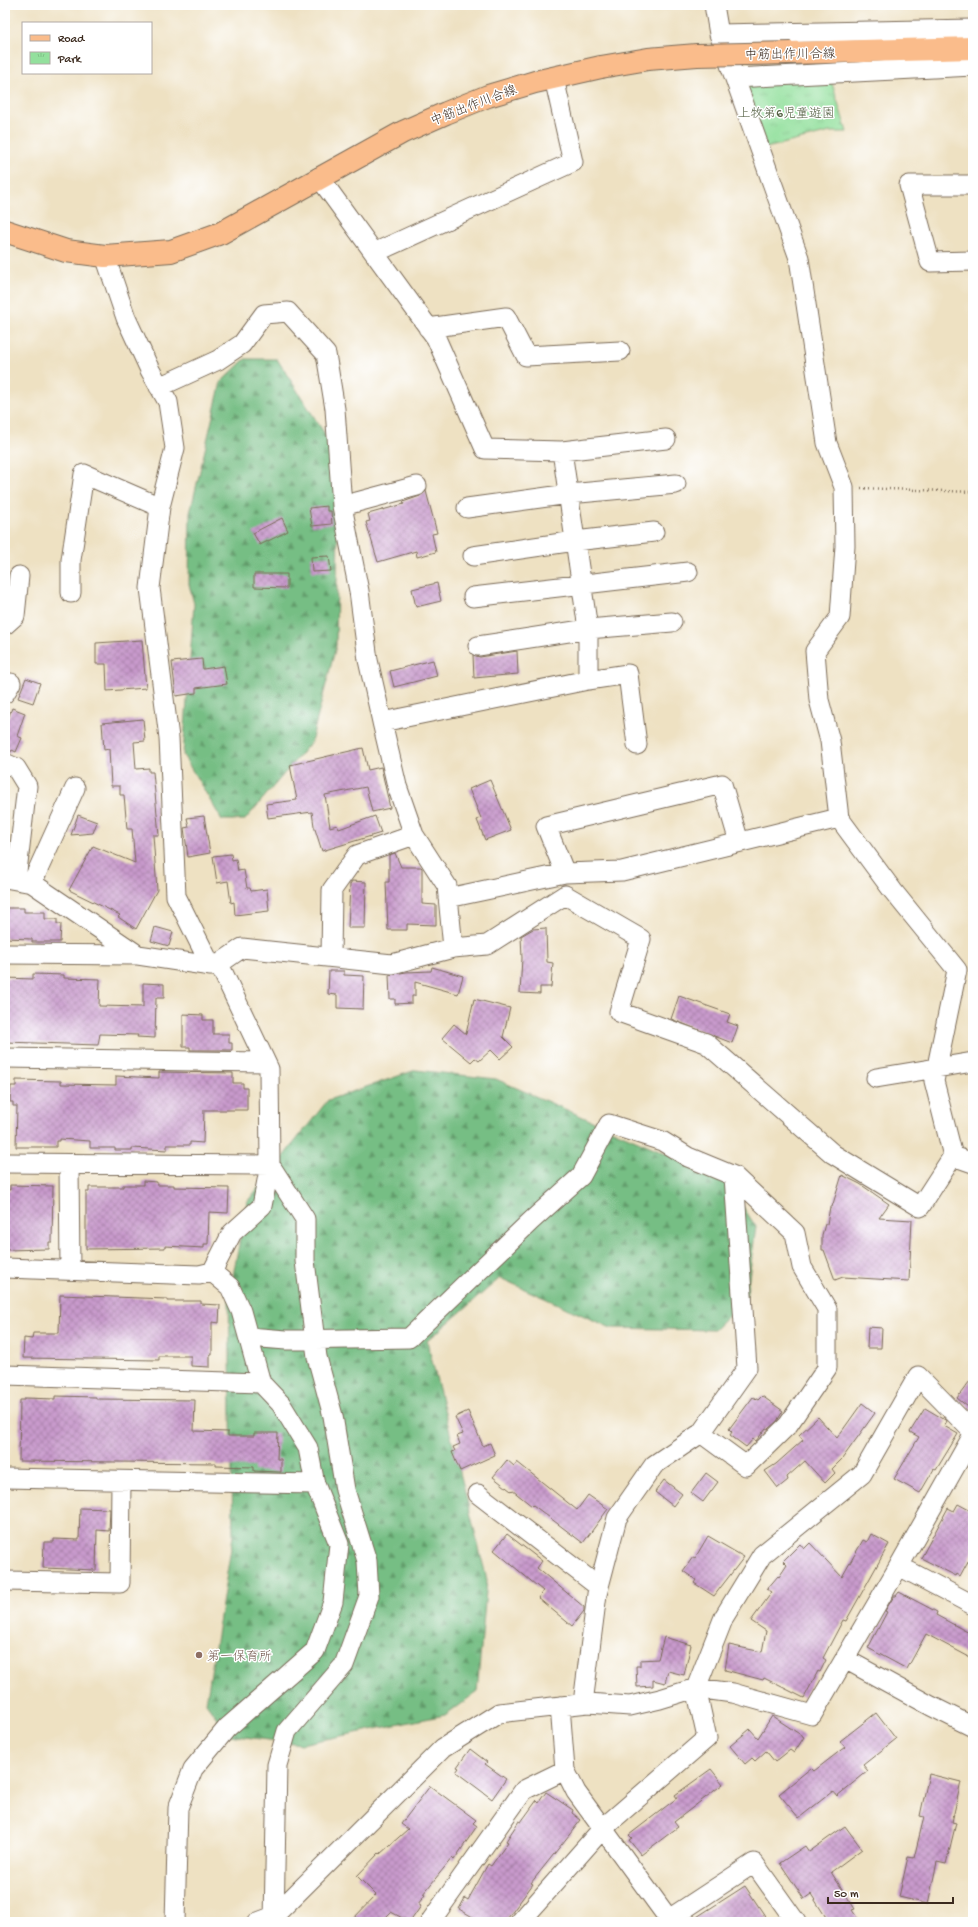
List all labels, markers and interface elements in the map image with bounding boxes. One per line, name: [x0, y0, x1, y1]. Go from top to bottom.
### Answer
legend: [22, 22, 152, 74]
text: Road: [58, 33, 85, 47]
street label: 中筋出作川合線: [744, 46, 837, 64]
text: Park: [57, 53, 83, 67]
street label: 中筋出作川合線: [428, 82, 520, 130]
park label: 上牧第6児童遊園: [737, 106, 835, 122]
place label: 第一保育所: [207, 1649, 272, 1665]
marker: 第一保育所: [194, 1650, 204, 1660]
scale bar: [828, 1879, 953, 1905]
text: 50 m: [834, 1888, 859, 1902]

